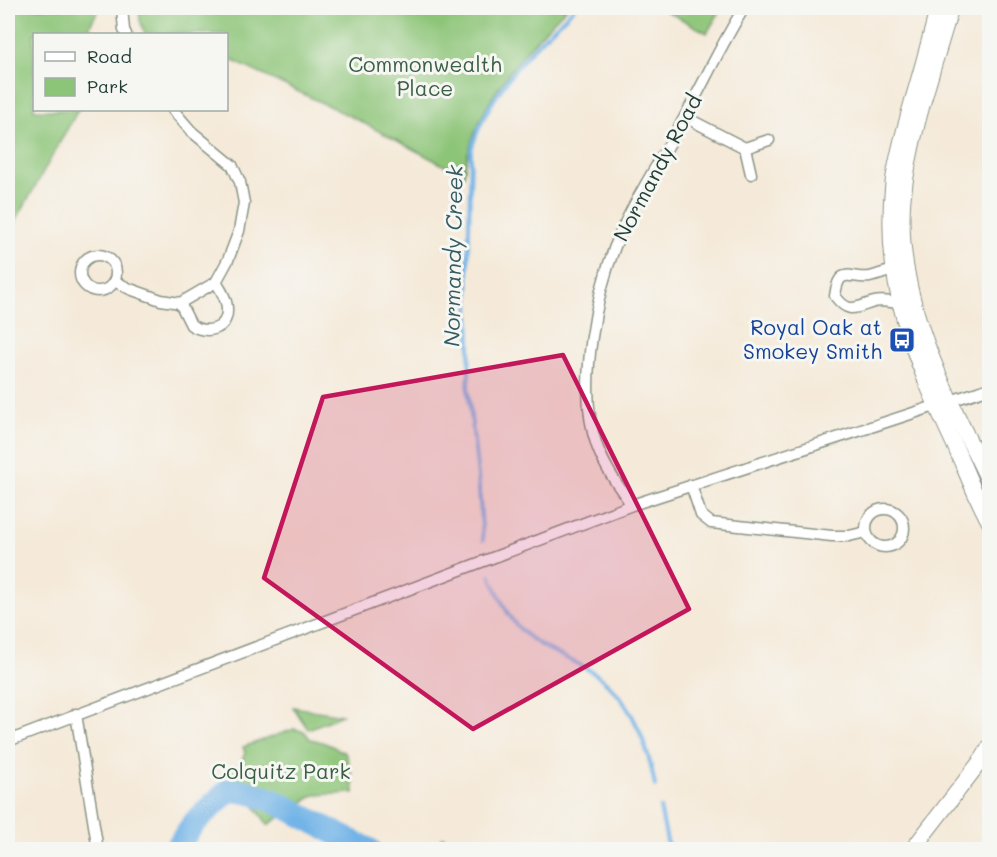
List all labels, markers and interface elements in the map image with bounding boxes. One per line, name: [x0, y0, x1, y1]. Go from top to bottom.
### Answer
legend: [33, 33, 228, 111]
text: Road: [87, 44, 132, 68]
park label: Commonwealth Place: [348, 50, 502, 101]
text: Park: [87, 74, 128, 98]
street label: Normandy Road: [606, 89, 707, 246]
water label: Normandy Creek: [436, 163, 469, 347]
place label: Royal Oak at Smokey Smith: [743, 313, 882, 364]
bus stop icon: Royal Oak at Smokey Smith: [887, 325, 917, 355]
park label: Colquitz Park: [211, 757, 351, 784]

